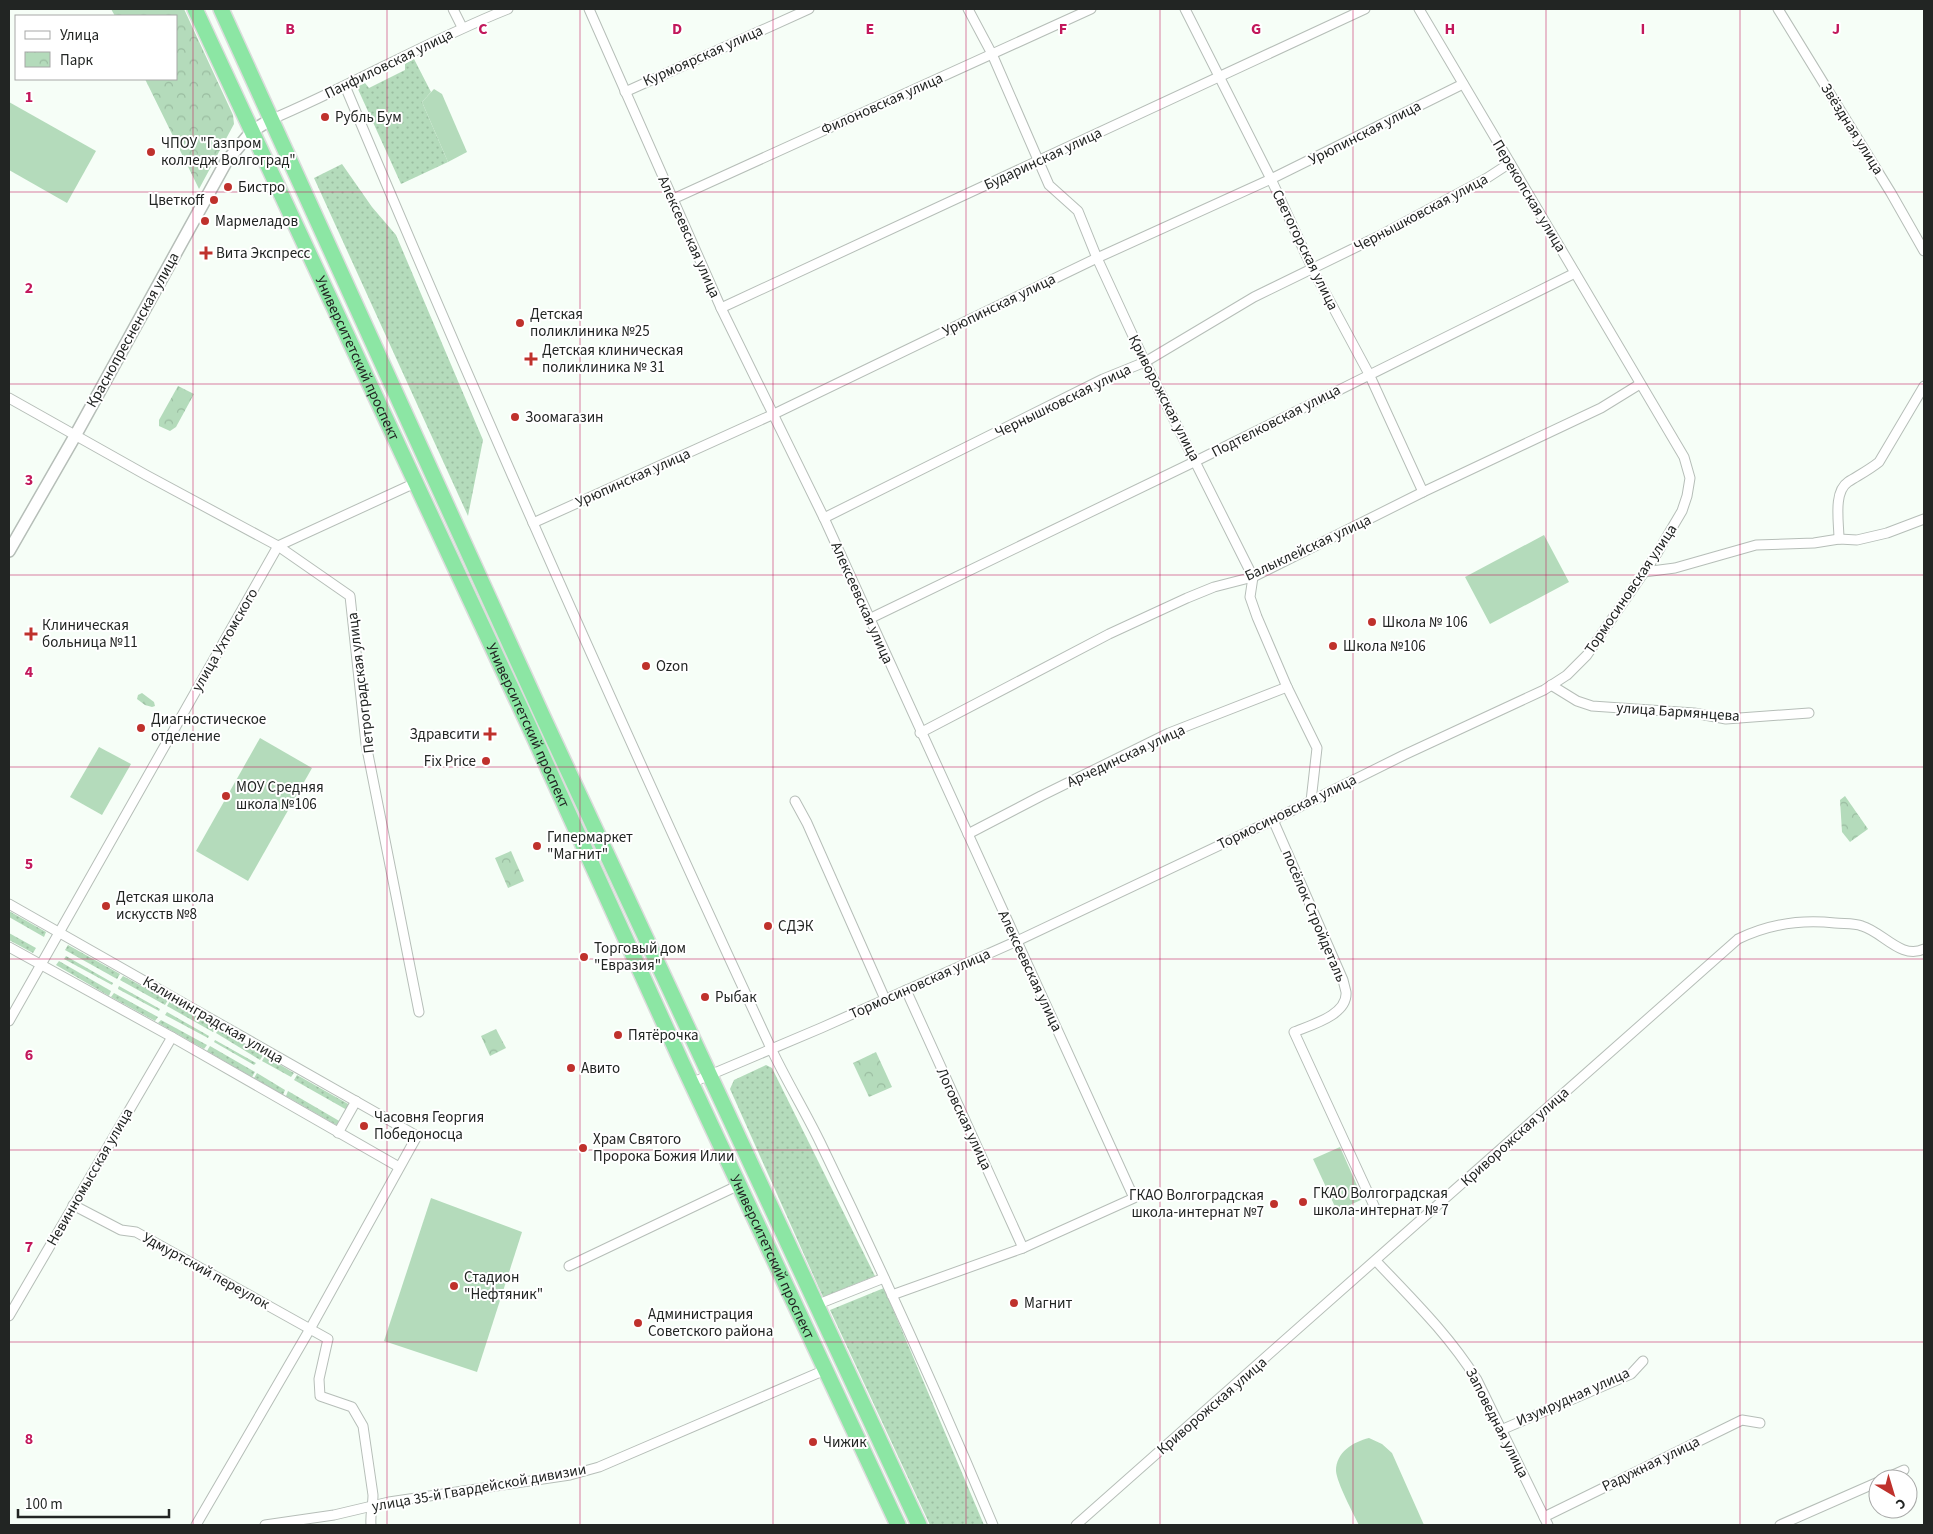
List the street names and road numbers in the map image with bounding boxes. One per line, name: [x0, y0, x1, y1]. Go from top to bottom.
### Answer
street label: Курмоярская улица: [640, 20, 766, 92]
street label: Панфиловская улица: [321, 24, 457, 104]
street label: Филоновская улица: [818, 68, 946, 140]
street label: Звёздная улица: [1815, 79, 1889, 179]
street label: Урюпинская улица: [1305, 96, 1425, 170]
street label: Бударинская улица: [981, 122, 1105, 196]
street label: Перекопская улица: [1487, 136, 1571, 256]
street label: Чернышковская улица: [1350, 169, 1492, 257]
street label: Алексеевская улица: [653, 173, 725, 301]
street label: Светогорская улица: [1267, 186, 1343, 314]
street label: Краснопресненская улица: [81, 249, 185, 411]
street label: Урюпинская улица: [939, 268, 1059, 342]
street label: Университетский проспект: [310, 272, 405, 444]
street label: Криворожская улица: [1123, 331, 1205, 465]
street label: Чернышковская улица: [991, 359, 1135, 443]
street label: Подтелковская улица: [1208, 379, 1344, 463]
street label: Урюпинская улица: [572, 443, 694, 513]
street label: Балыклейская улица: [1241, 509, 1375, 587]
street label: Тормосиновская улица: [1580, 520, 1682, 658]
street label: Алексеевская улица: [826, 539, 898, 667]
street label: улица Ухтомского: [187, 584, 263, 696]
street label: Петроградская улица: [342, 611, 380, 755]
street label: Университетский проспект: [481, 639, 575, 811]
street label: улица Бармянцева: [1616, 697, 1740, 727]
street label: Арчединская улица: [1063, 719, 1189, 793]
street label: Тормосиновская улица: [1214, 769, 1360, 855]
street label: посёлок Стройдеталь: [1277, 847, 1351, 985]
street label: Алексеевская улица: [993, 907, 1067, 1035]
street label: Тормосиновская улица: [846, 943, 994, 1025]
street label: Калининградская улица: [139, 971, 287, 1069]
street label: Логовская улица: [931, 1064, 997, 1174]
street label: Криворожская улица: [1456, 1083, 1574, 1191]
street label: Невинномысская улица: [42, 1104, 138, 1250]
street label: Университетский проспект: [725, 1171, 820, 1343]
street label: Удмуртский переулок: [139, 1227, 274, 1315]
street label: Криворожская улица: [1152, 1352, 1272, 1460]
street label: Изумрудная улица: [1513, 1363, 1633, 1431]
street label: Заповедная улица: [1460, 1364, 1534, 1482]
street label: Радужная улица: [1599, 1431, 1703, 1497]
street label: улица 35-й Гвардейской дивизии: [370, 1459, 588, 1517]

